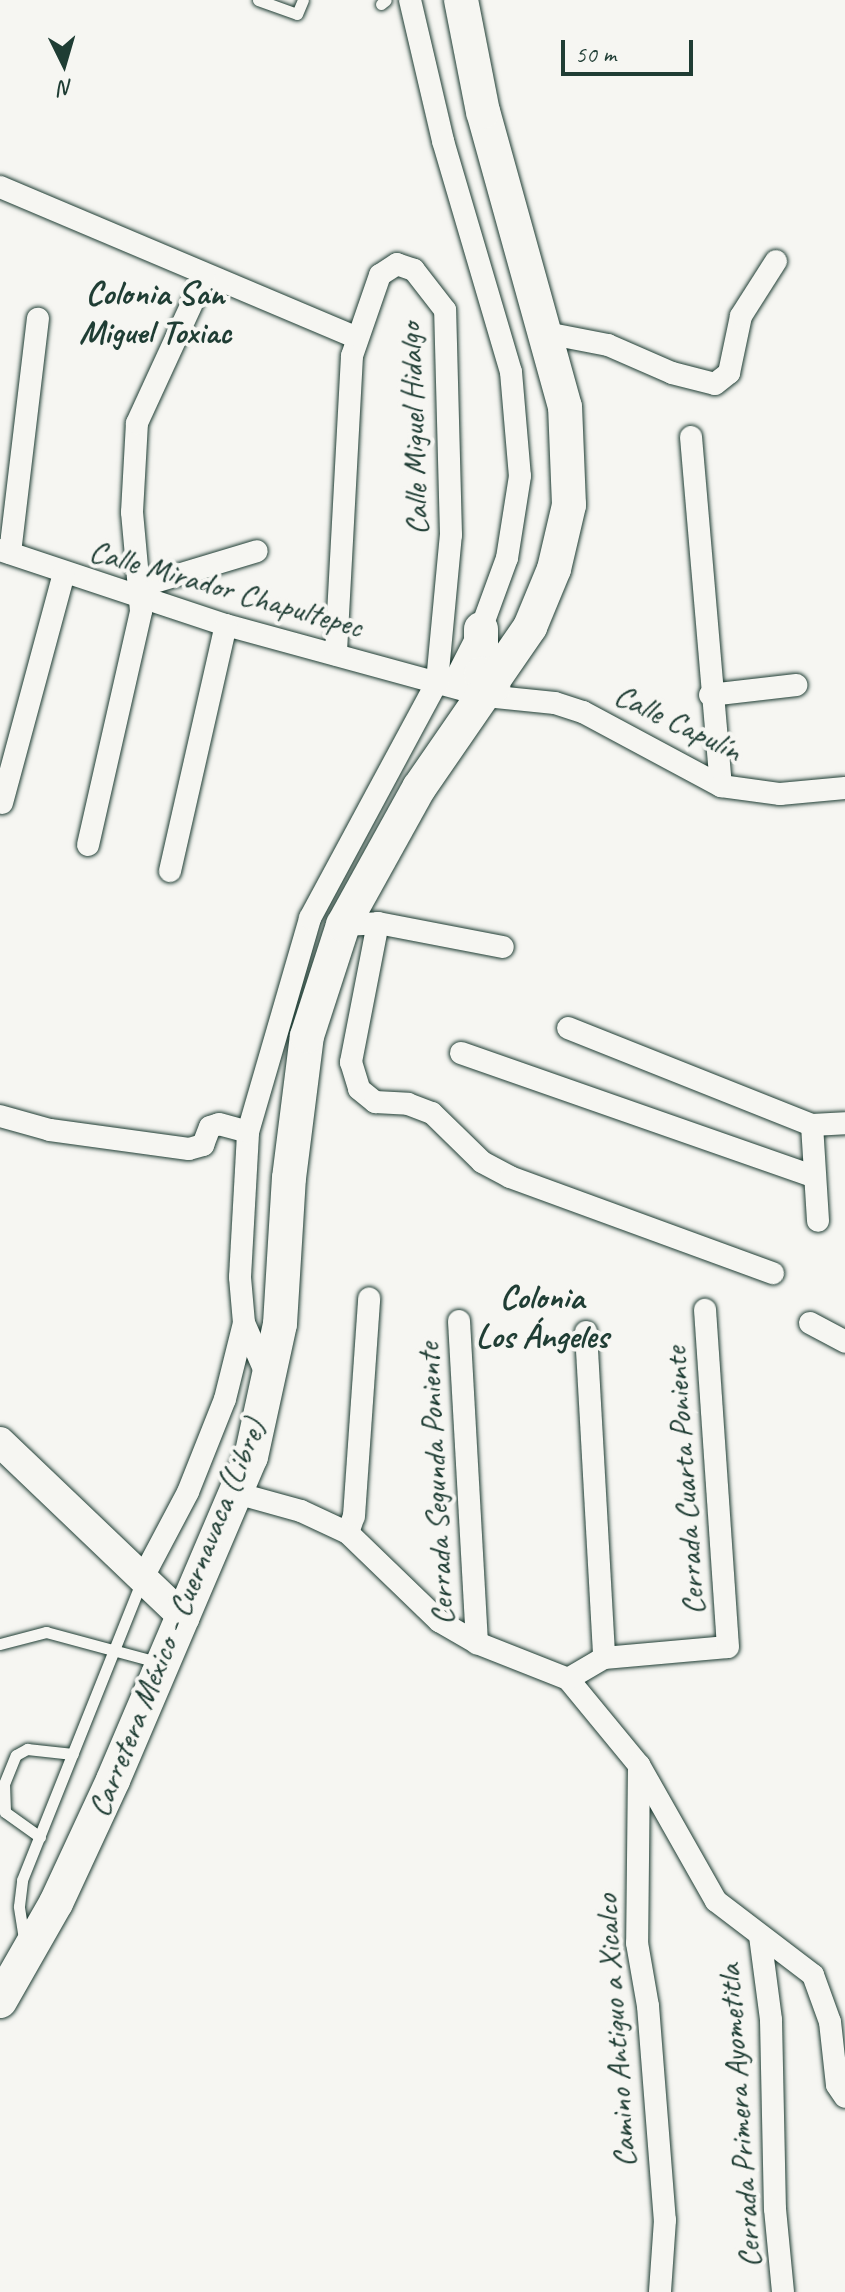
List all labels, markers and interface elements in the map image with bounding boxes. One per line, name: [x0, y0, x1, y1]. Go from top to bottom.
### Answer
north arrow: [24, 24, 104, 104]
scale bar: [565, 24, 697, 74]
text: 50 m: [575, 39, 616, 69]
text: N: [58, 73, 74, 102]
district label: Colonia San Miguel Toxiac: [79, 272, 231, 352]
street label: Calle Miguel Hidalgo: [391, 322, 437, 536]
street label: Calle Mirador Chapultepec: [84, 531, 368, 647]
street label: Calle Capulín: [608, 676, 748, 770]
district label: Colonia Los Ángeles: [476, 1276, 608, 1356]
street label: Cerrada Segunda Poniente: [409, 1342, 463, 1626]
street label: Cerrada Cuarta Poniente: [656, 1346, 714, 1616]
street label: Carretera México - Cuernavaca (Libre): [80, 1414, 274, 1822]
street label: Camino Antiguo a Xicalco: [587, 1893, 645, 2169]
street label: Cerrada Primera Ayometitla: [710, 1963, 770, 2269]

